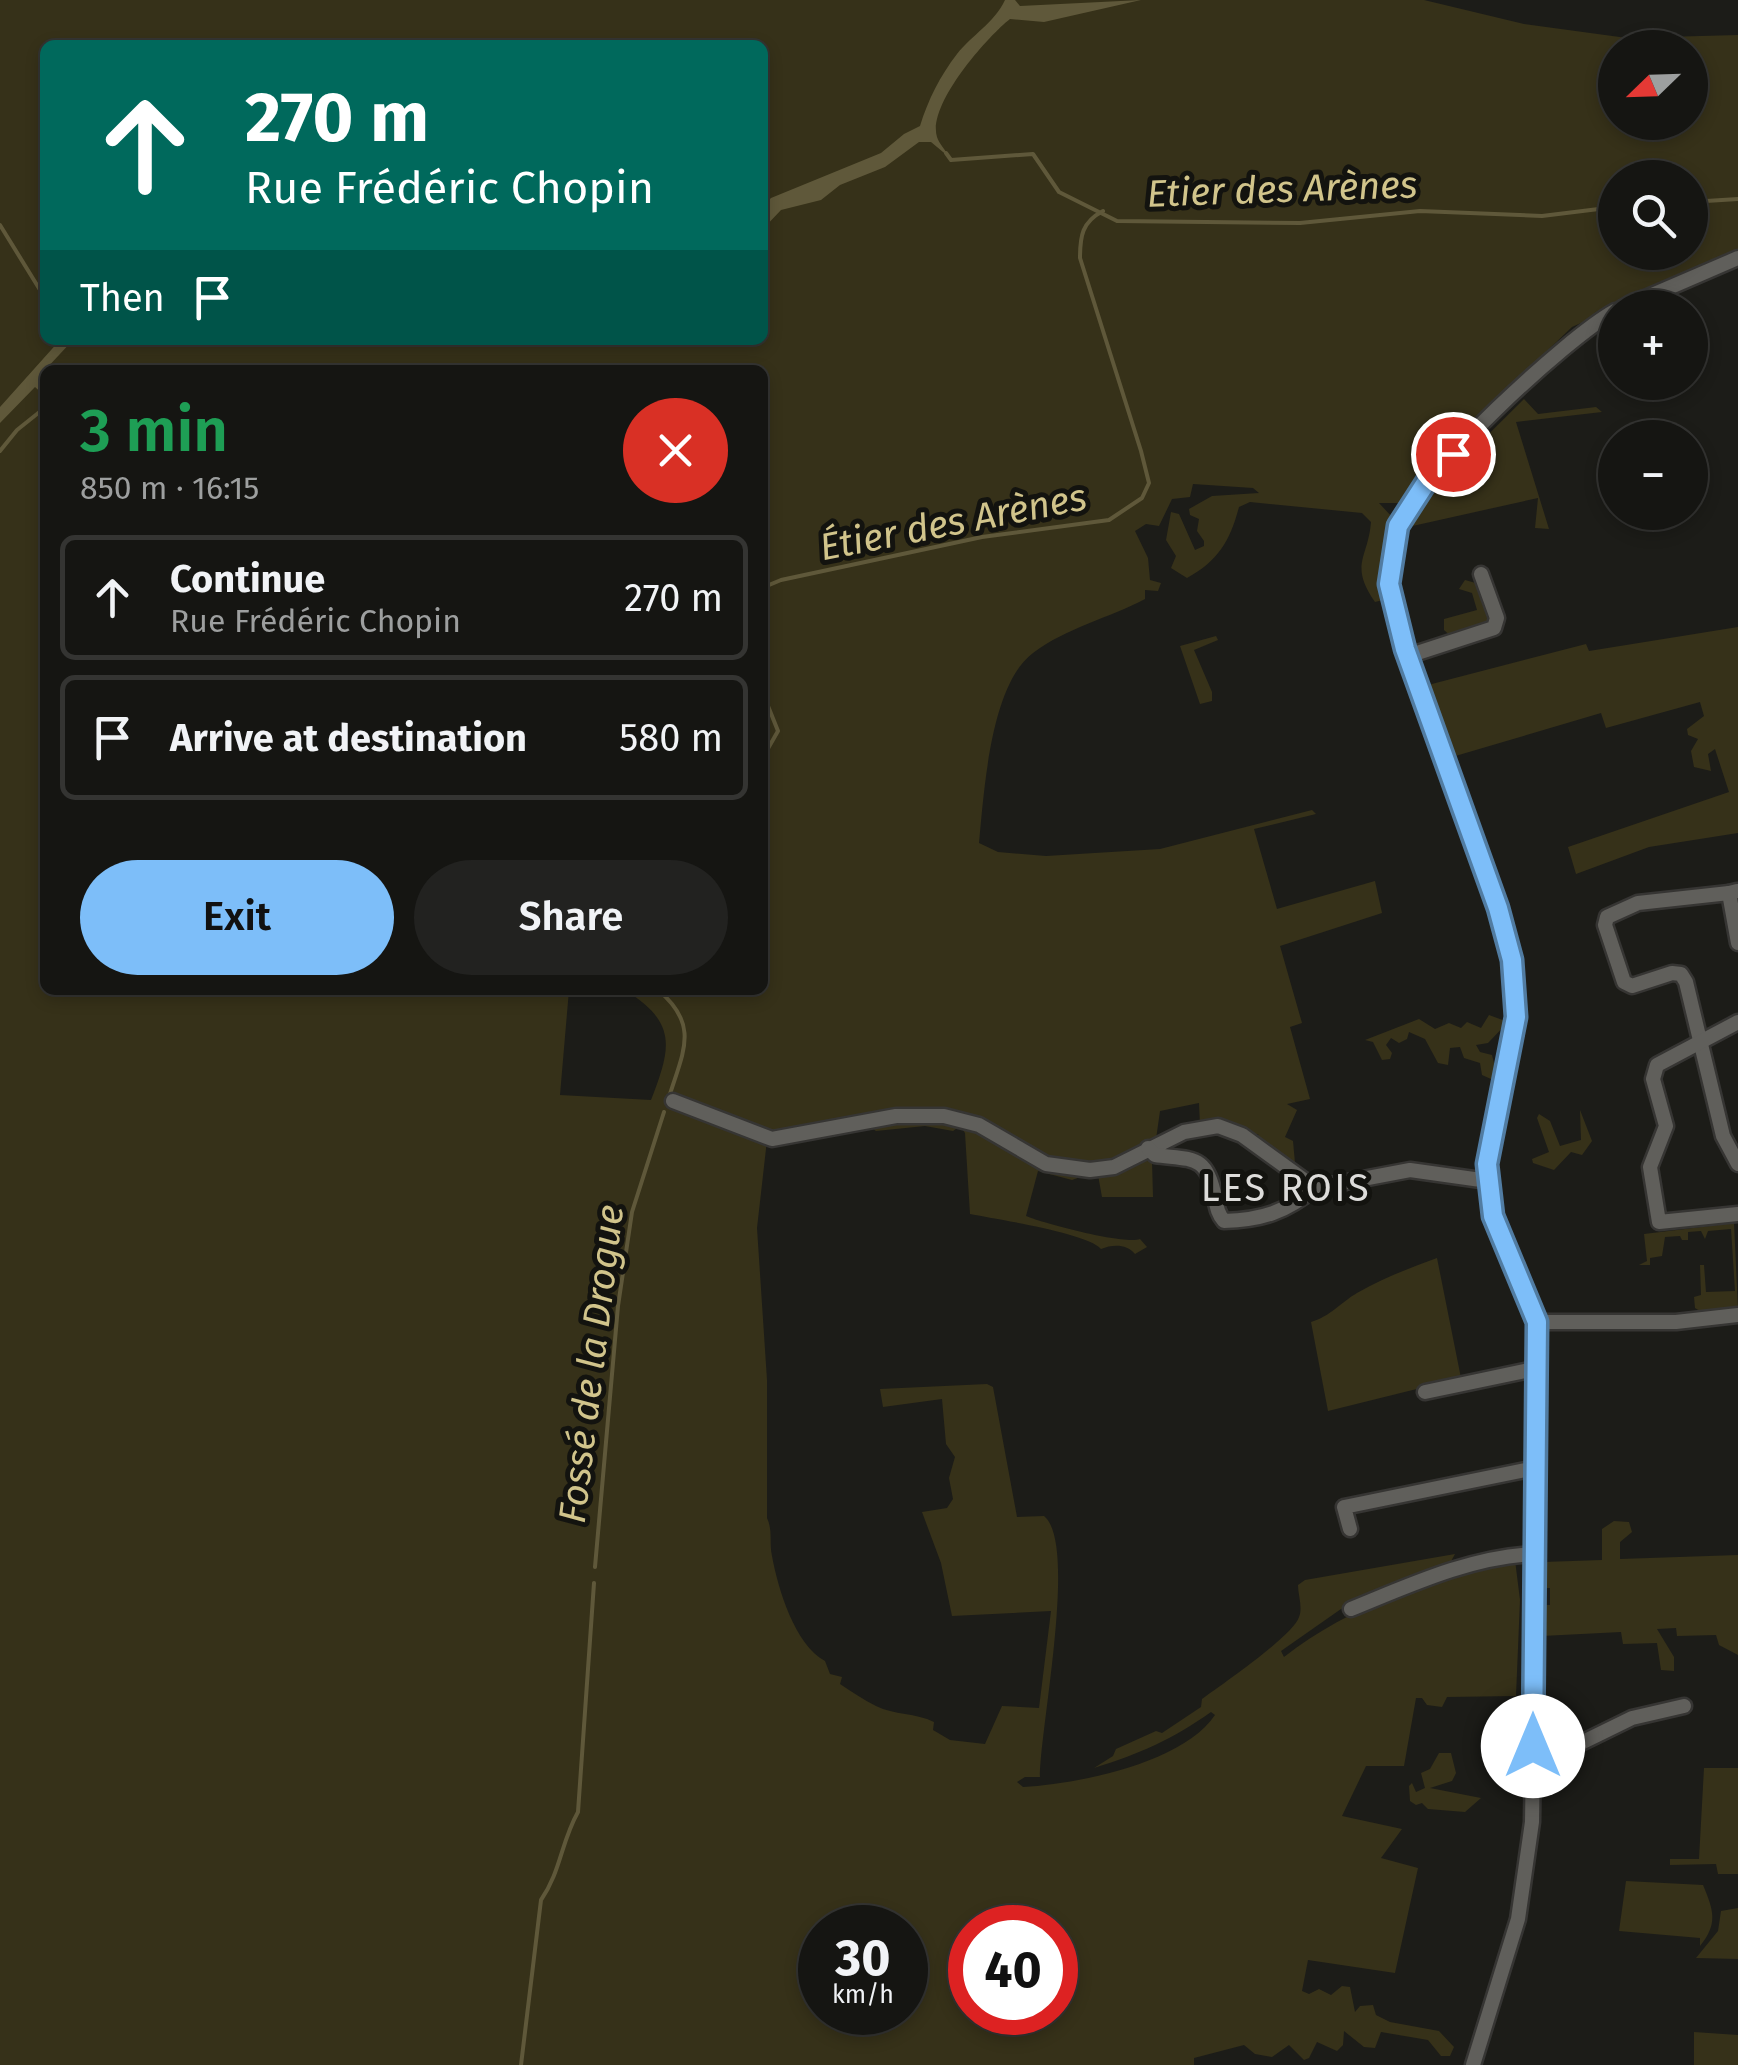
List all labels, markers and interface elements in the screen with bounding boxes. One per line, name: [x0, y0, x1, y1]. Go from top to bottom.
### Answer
north arrow: [1598, 30, 1708, 140]
map controls: [1598, 30, 1708, 530]
text: 270 m: [245, 76, 429, 160]
icon: ahead: [80, 80, 210, 210]
button: search: [1598, 160, 1708, 270]
text: Rue Frédéric Chopin: [245, 161, 654, 215]
water label: Etier des Arènes: [1146, 161, 1418, 217]
icon: arrive: [185, 270, 240, 325]
text: Then: [80, 275, 165, 321]
button: +: [1598, 290, 1708, 400]
text: 3 min: [80, 395, 228, 467]
button: close: [623, 398, 728, 503]
pin: [1411, 412, 1496, 497]
button: −: [1598, 420, 1708, 530]
icon: arrive: [1426, 427, 1481, 482]
text: 850 m · 16:15: [80, 469, 259, 507]
water label: Étier des Arènes: [816, 474, 1090, 570]
text: Continue: [170, 556, 325, 602]
icon: ahead: [85, 570, 140, 625]
text: 270 m: [624, 575, 723, 621]
text: Rue Frédéric Chopin: [170, 602, 461, 640]
icon: arrive: [85, 710, 140, 765]
text: Arrive at destination: [170, 715, 527, 761]
text: 580 m: [619, 715, 723, 761]
button: Exit: [80, 860, 394, 975]
button: Share: [414, 860, 728, 975]
district label: LES ROIS: [1201, 1165, 1371, 1211]
water label: Fossé de la Drogue: [549, 1202, 633, 1526]
position arrow: [1481, 1694, 1585, 1798]
speed limit sign: 40: [948, 1905, 1078, 2035]
text: 30: [835, 1928, 891, 1988]
text: km/h: [832, 1980, 894, 2010]

